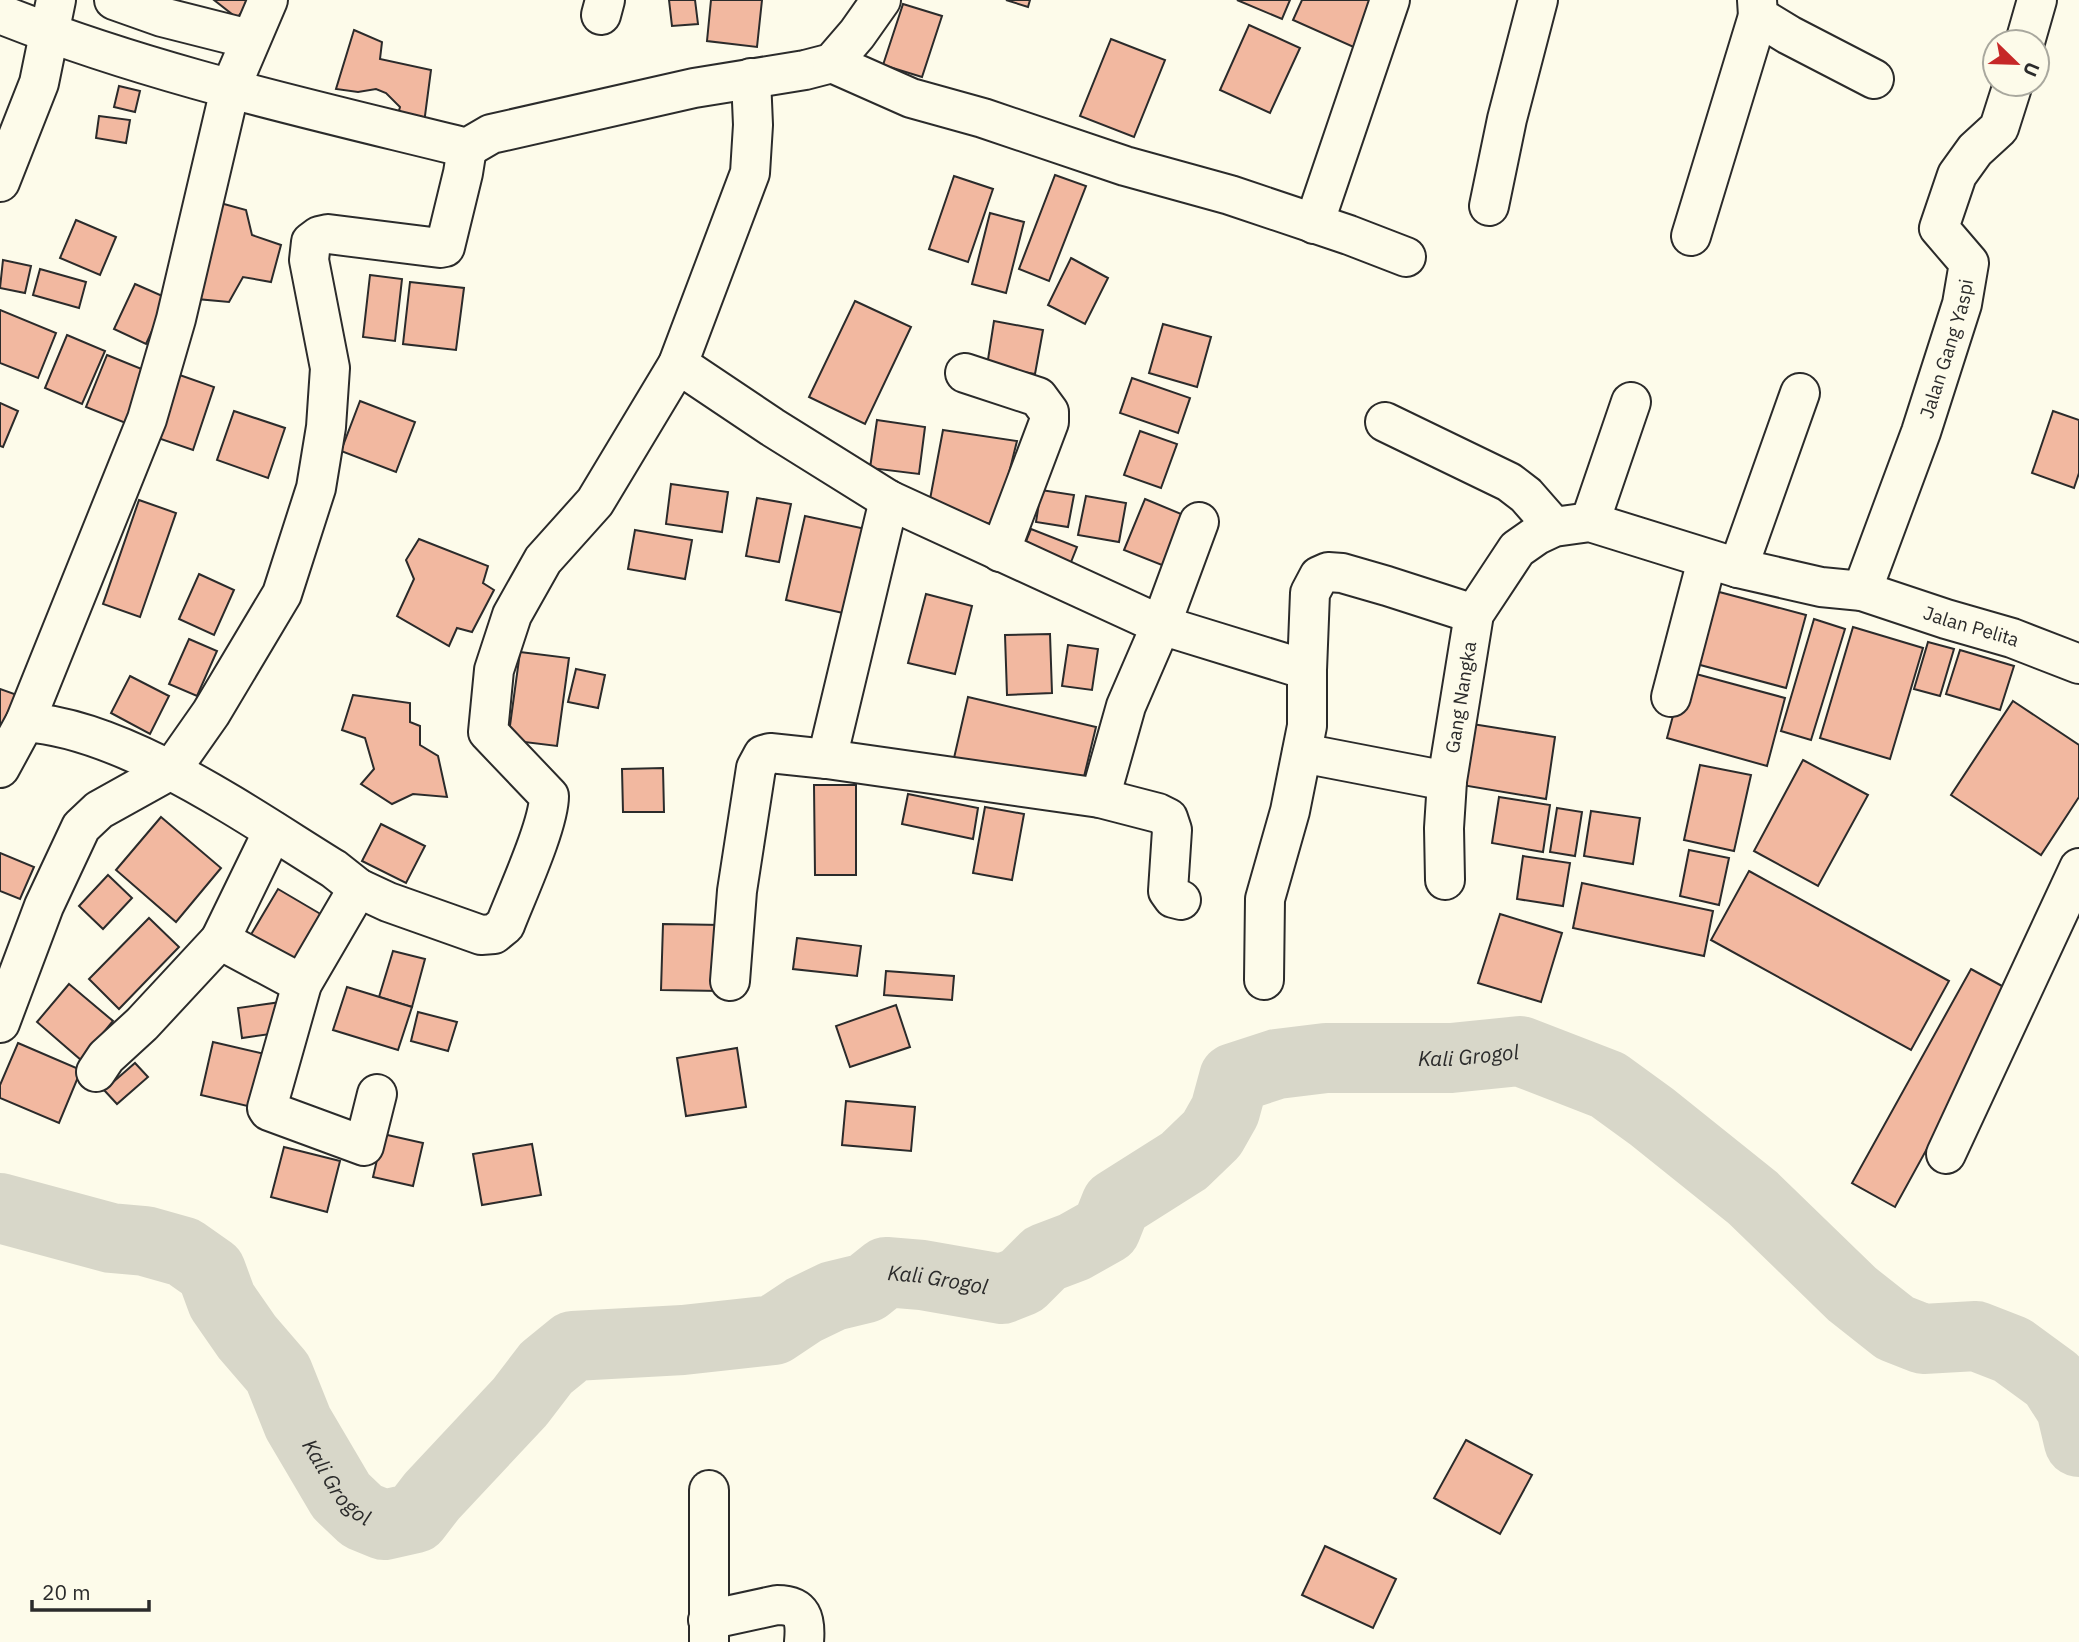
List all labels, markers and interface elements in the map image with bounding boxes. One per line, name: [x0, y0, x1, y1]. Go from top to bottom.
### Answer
north arrow: [1981, 28, 2051, 98]
text: U: [2018, 59, 2045, 80]
street label: Jalan Gang Yaspi: [1914, 277, 1978, 421]
street label: Jalan Pelita: [1920, 600, 2023, 652]
street label: Gang Nangka: [1440, 639, 1481, 755]
water label: Kali Grogol: [1418, 1037, 1521, 1072]
water label: Kali Grogol: [886, 1258, 991, 1300]
water label: Kali Grogol: [296, 1434, 375, 1532]
scale bar: [32, 1568, 149, 1612]
text: 20 m: [42, 1578, 91, 1606]

